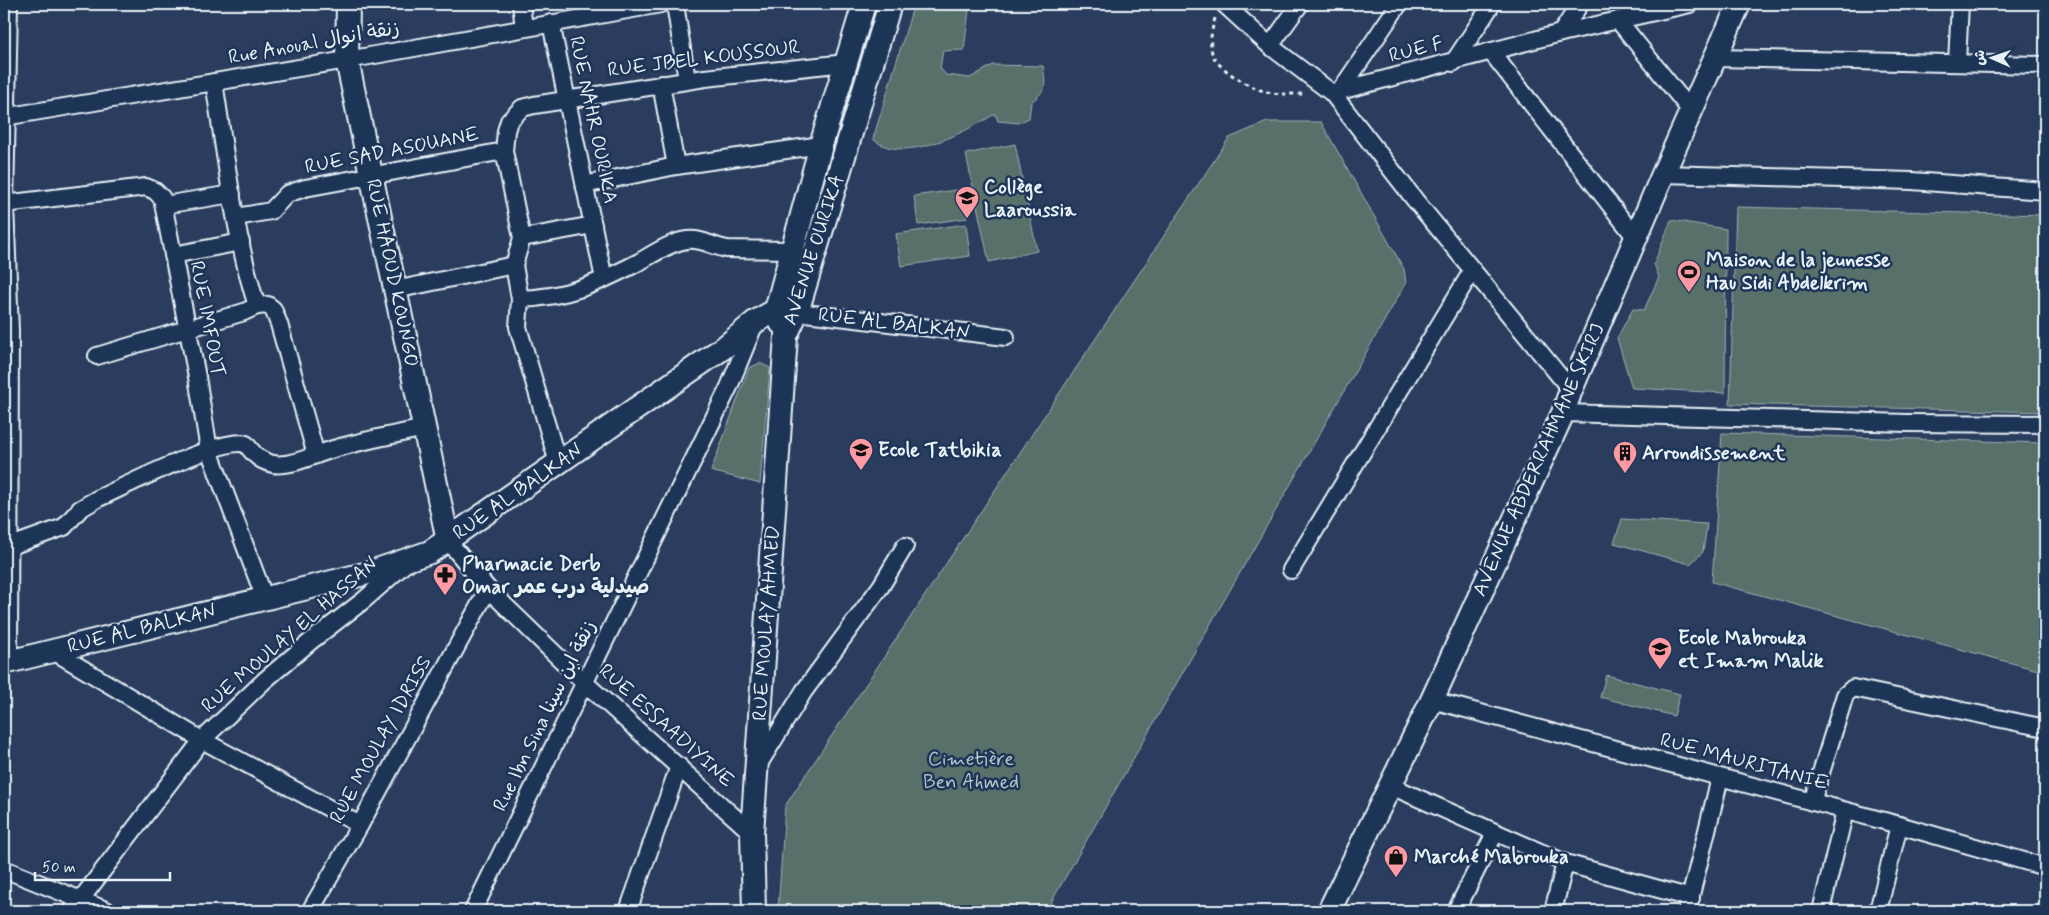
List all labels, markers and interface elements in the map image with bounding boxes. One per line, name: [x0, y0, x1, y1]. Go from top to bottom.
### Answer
street label: Rue Anoual زنقة انوال: [226, 15, 402, 71]
street label: RUE F: [1386, 30, 1446, 70]
north arrow: [1966, 32, 2016, 82]
street label: RUE NAHR OURIKA: [562, 34, 624, 206]
street label: RUE JBEL KOUSSOUR: [606, 34, 802, 84]
text: ش: [1971, 50, 1989, 66]
street label: RUE SAD ASOUANE: [303, 121, 481, 181]
street label: AVENUE OURIKA: [777, 171, 851, 329]
place label: Collège Laaroussia: [984, 174, 1077, 224]
street label: RUE HAOUD KOUNGO: [359, 176, 425, 370]
school or university icon: Collège Laaroussia: [954, 185, 980, 219]
place label: Maison de la jeunesse Hau Sidi Abdelkrim: [1706, 247, 1891, 297]
street label: RUE IMFOUT: [183, 259, 231, 379]
sports icon: Maison de la jeunesse Hau Sidi Abdelkrim: [1676, 259, 1702, 293]
street label: RUE AL BALKAN: [817, 301, 971, 347]
street label: AVENUE ABDERRAHMANE SKIRJ: [1466, 319, 1612, 601]
street label: RUE AL BALKAN: [448, 437, 588, 547]
school or university icon: Ecole Tatbikia: [848, 437, 874, 471]
place label: Ecole Tatbikia: [878, 437, 1002, 464]
building icon: Arrondissement: [1612, 440, 1638, 474]
place label: Arrondissement: [1642, 440, 1786, 467]
street label: RUE MOULAY AHMED: [747, 524, 787, 722]
street label: RUE MOULAY EL HASSAN: [196, 551, 384, 719]
place label: Pharmacie Derb Omar صيدلية درب عمر: [462, 551, 649, 601]
pharmacy icon: Pharmacie Derb Omar صيدلية درب عمر: [432, 562, 458, 596]
street label: RUE AL BALKAN: [65, 597, 219, 661]
street label: Rue Ibn Sina زنقة ابن سينا: [487, 616, 603, 816]
place label: Ecole Mabrouka et Imam Malik: [1678, 625, 1824, 675]
school or university icon: Ecole Mabrouka et Imam Malik: [1647, 636, 1673, 670]
street label: RUE MOULAY IDRISS: [324, 651, 438, 829]
street label: RUE ESSAADIYINE: [592, 658, 740, 794]
street label: RUE MAURITANIE: [1657, 727, 1831, 797]
park label: Cimetière Ben Ahmed: [923, 746, 1019, 796]
shop icon: Marché Mabrouka: [1383, 844, 1409, 878]
place label: Marché Mabrouka: [1414, 844, 1569, 871]
scale bar: [35, 850, 170, 882]
text: 50 m: [42, 858, 76, 878]

